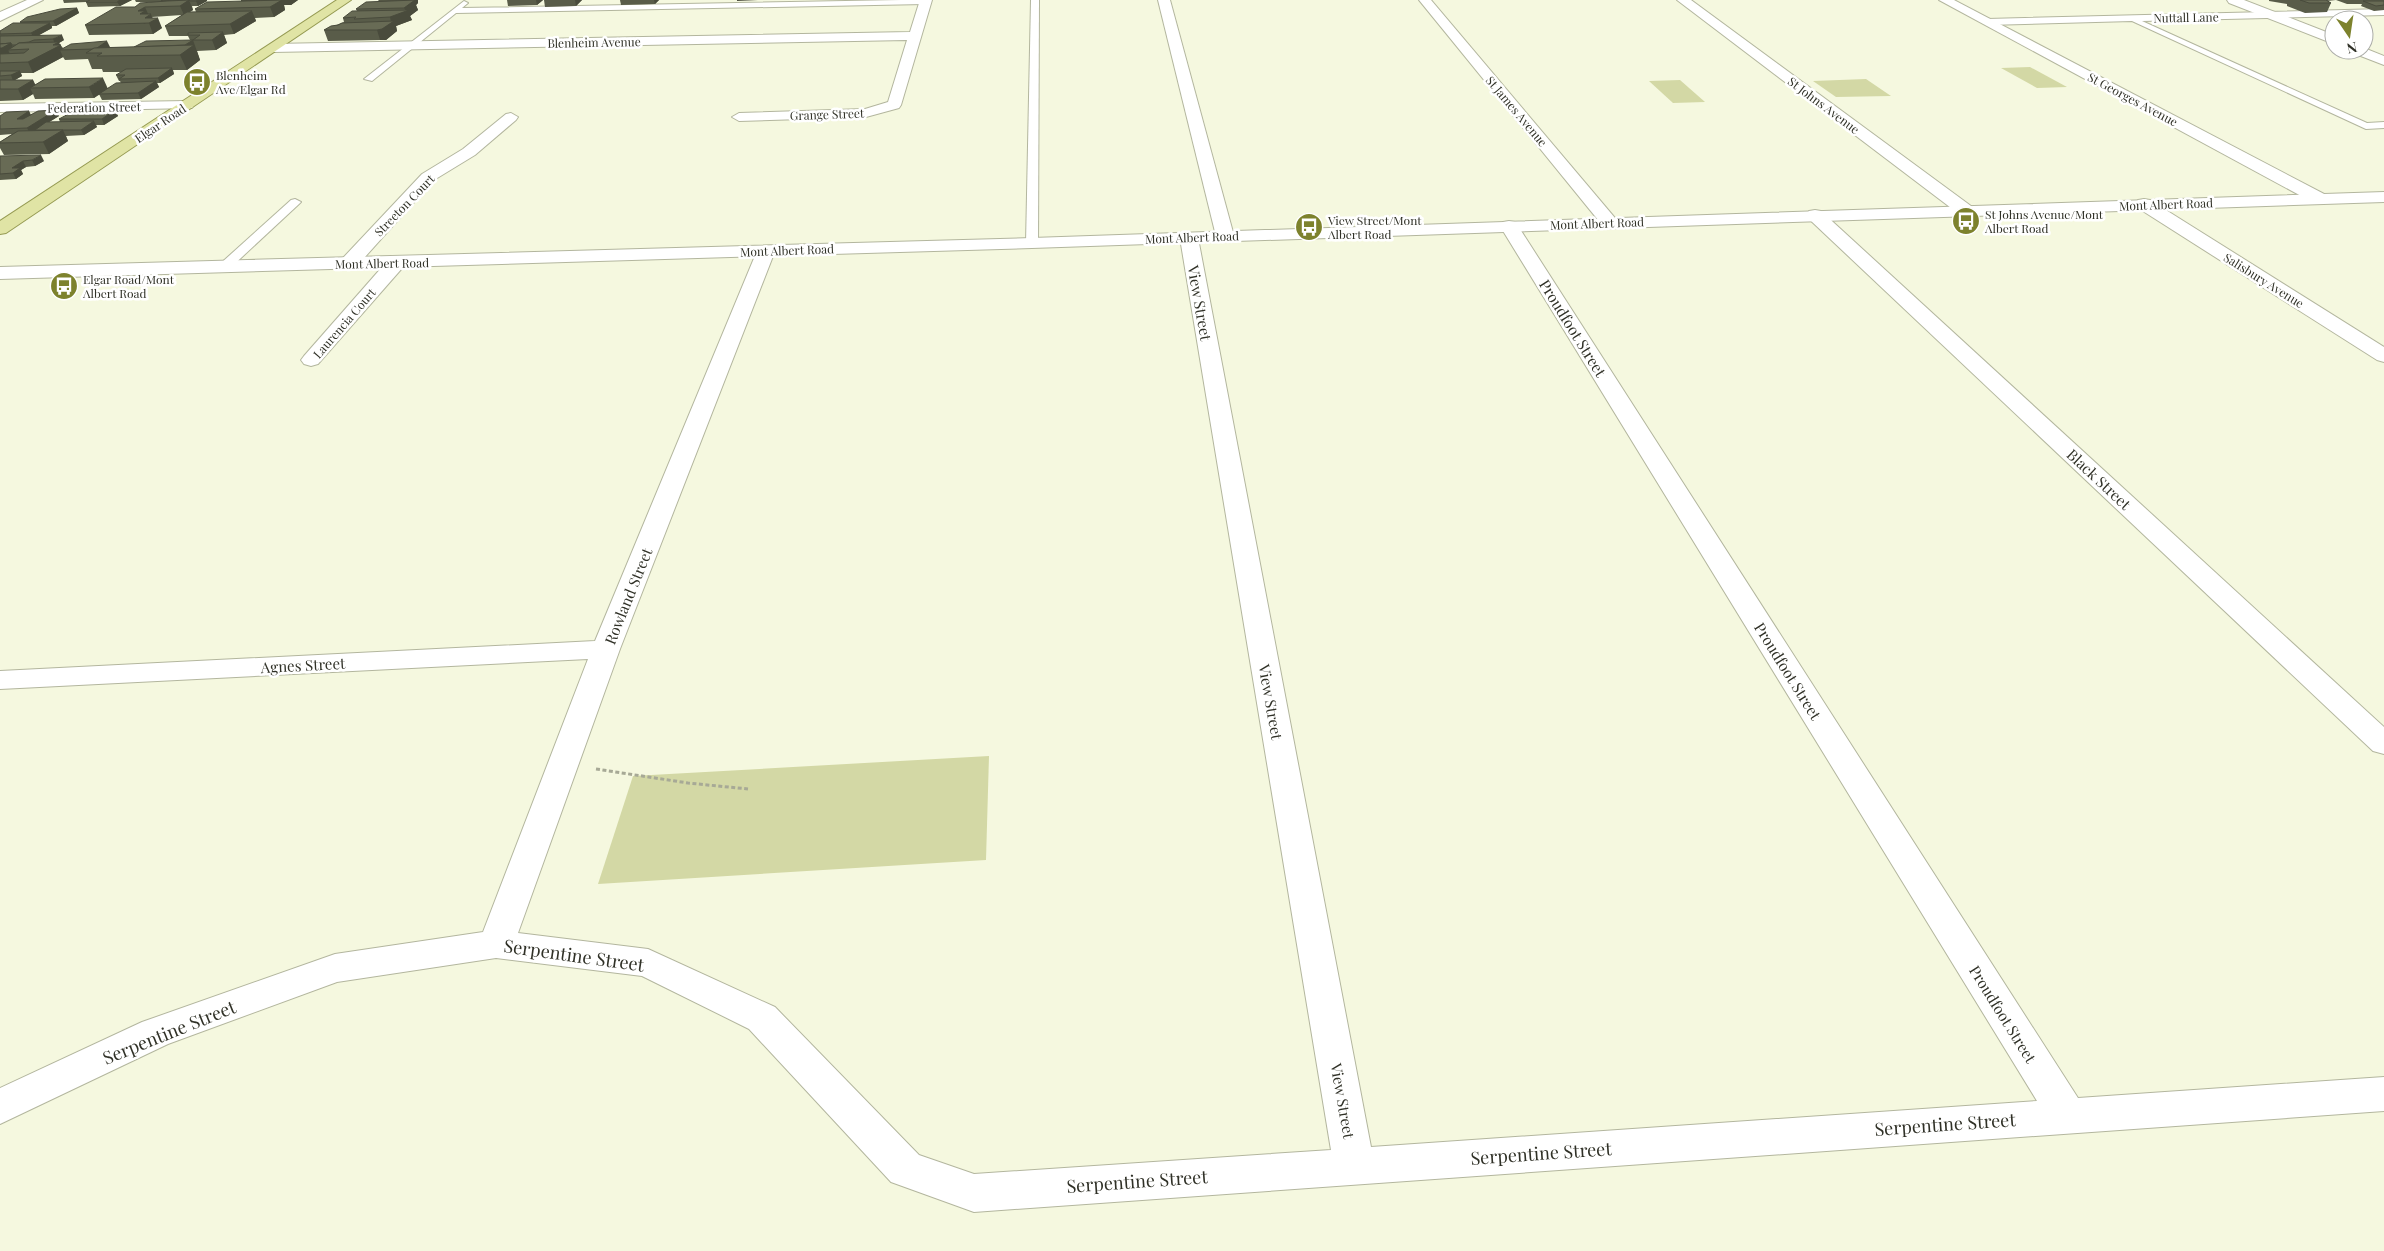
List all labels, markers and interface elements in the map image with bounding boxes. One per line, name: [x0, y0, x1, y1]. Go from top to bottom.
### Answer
street label: Nuttall Lane: [2153, 8, 2219, 26]
north arrow: [2324, 10, 2374, 60]
street label: Blenheim Avenue: [547, 33, 641, 51]
text: N: [2345, 38, 2359, 59]
bus stop icon: Blenheim Ave/Elgar Rd: [182, 67, 212, 97]
place label: Blenheim Ave/Elgar Rd: [215, 67, 286, 97]
street label: St Georges Avenue: [2085, 69, 2181, 129]
street label: St James Avenue: [1483, 72, 1551, 150]
street label: St Johns Avenue: [1785, 73, 1863, 137]
street label: Federation Street: [47, 98, 142, 116]
street label: Elgar Road: [131, 100, 189, 146]
street label: Grange Street: [790, 105, 865, 123]
street label: Streeton Court: [370, 170, 438, 239]
street label: Mont Albert Road: [2119, 194, 2213, 214]
bus stop icon: St Johns Avenue/Mont Albert Road: [1951, 206, 1981, 236]
place label: St Johns Avenue/Mont Albert Road: [1984, 206, 2104, 236]
bus stop icon: View Street/Mont Albert Road: [1294, 212, 1324, 242]
place label: View Street/Mont Albert Road: [1327, 212, 1422, 242]
street label: Mont Albert Road: [1550, 213, 1644, 233]
street label: Mont Albert Road: [1145, 227, 1239, 247]
street label: Mont Albert Road: [740, 240, 834, 260]
street label: Salisbury Avenue: [2221, 249, 2307, 311]
street label: Mont Albert Road: [335, 254, 429, 272]
street label: View Street: [1183, 263, 1217, 343]
bus stop icon: Elgar Road/Mont Albert Road: [49, 271, 79, 301]
place label: Elgar Road/Mont Albert Road: [82, 271, 175, 301]
street label: Proudfoot Street: [1535, 276, 1611, 381]
street label: Laurencia Court: [309, 284, 379, 361]
street label: Black Street: [2063, 444, 2136, 514]
street label: Rowland Street: [600, 544, 657, 647]
street label: Proudfoot Street: [1750, 619, 1826, 724]
street label: Agnes Street: [259, 653, 346, 677]
street label: View Street: [1254, 662, 1288, 742]
street label: Serpentine Street: [502, 933, 646, 977]
street label: Proudfoot Street: [1965, 962, 2041, 1067]
street label: Serpentine Street: [99, 994, 240, 1070]
street label: View Street: [1326, 1061, 1360, 1141]
street label: Serpentine Street: [1874, 1107, 2017, 1141]
street label: Serpentine Street: [1470, 1136, 1613, 1170]
street label: Serpentine Street: [1066, 1164, 1209, 1198]

